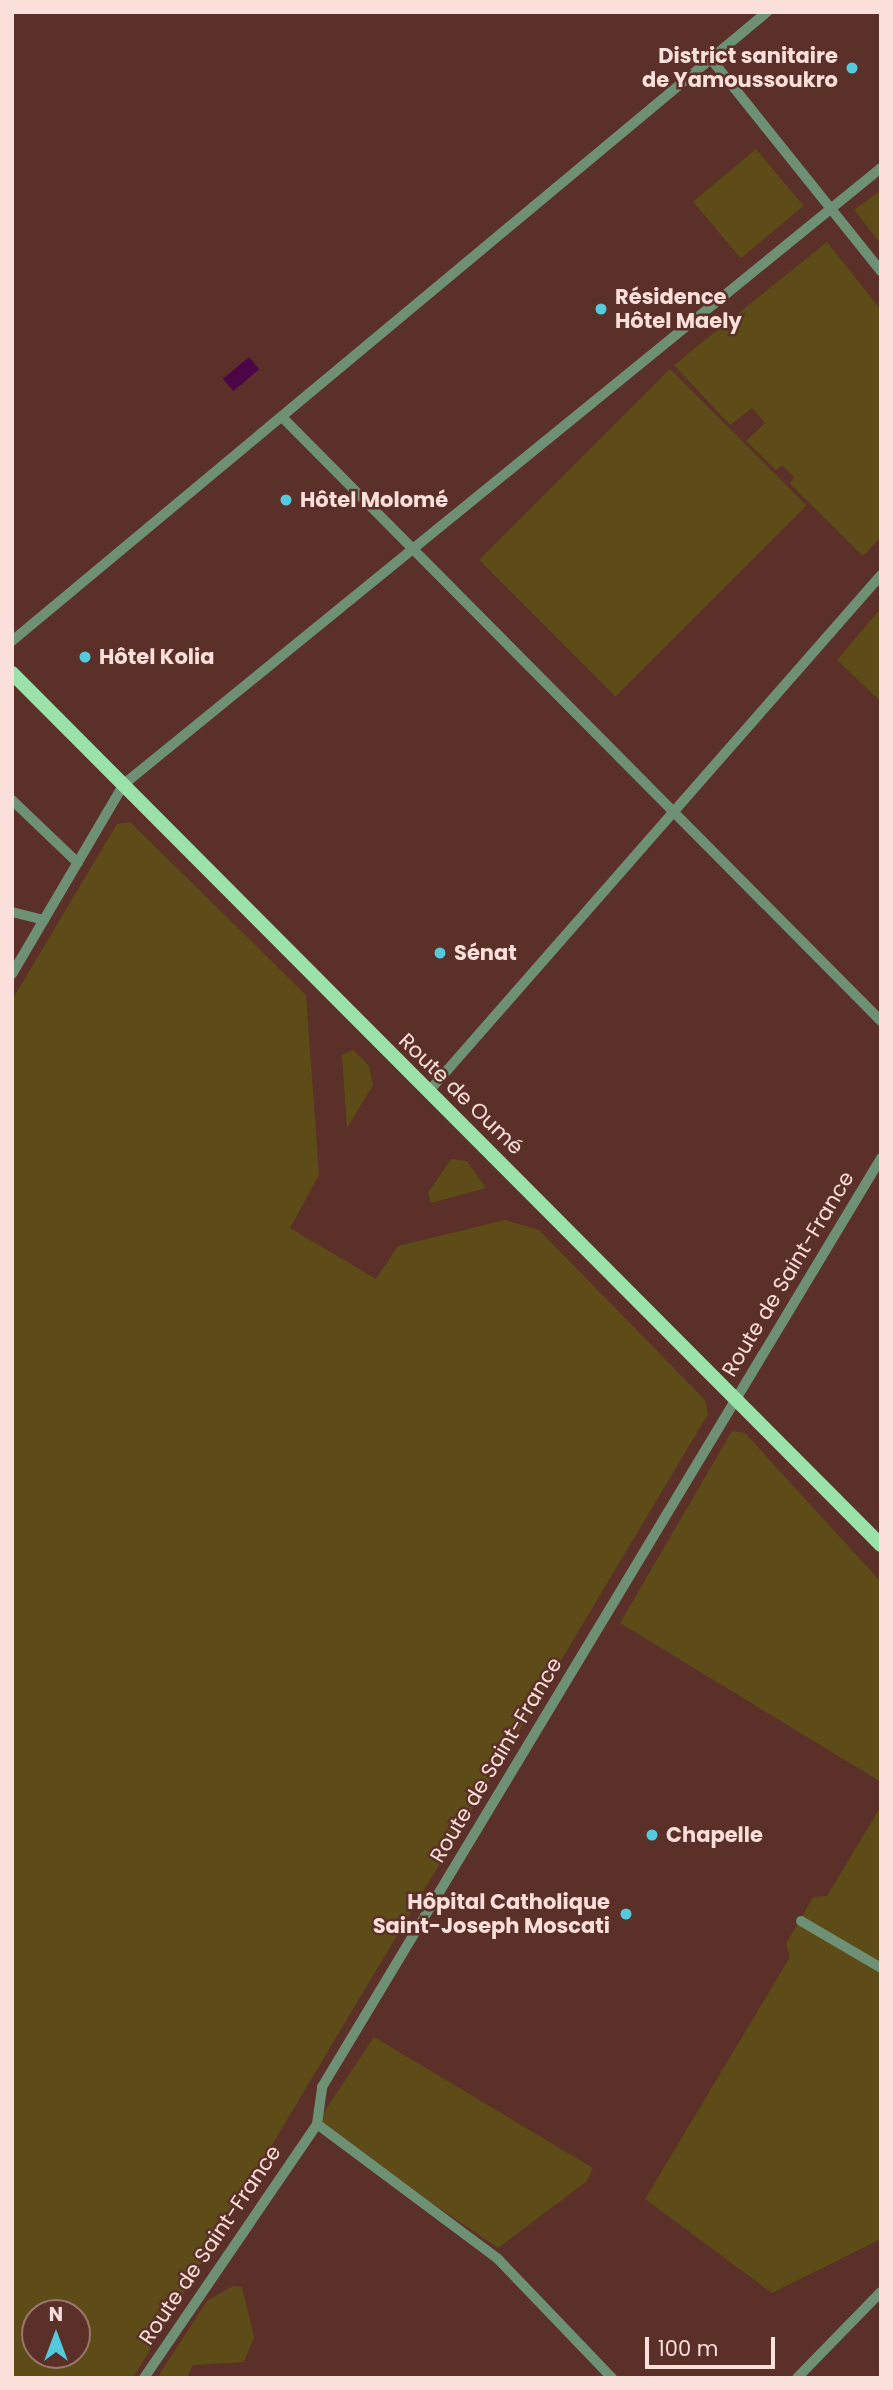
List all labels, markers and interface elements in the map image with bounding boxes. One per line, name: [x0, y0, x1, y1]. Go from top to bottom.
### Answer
place label: District sanitaire de Yamoussoukro: [642, 43, 838, 93]
marker: District sanitaire de Yamoussoukro: [844, 60, 860, 76]
place label: Résidence Hôtel Maely: [615, 284, 742, 334]
marker: Résidence Hôtel Maely: [593, 301, 609, 317]
place label: Hôtel Molomé: [300, 487, 448, 513]
marker: Hôtel Molomé: [278, 492, 294, 508]
place label: Hôtel Kolia: [99, 644, 214, 670]
marker: Hôtel Kolia: [77, 649, 93, 665]
place label: Sénat: [454, 940, 517, 966]
marker: Sénat: [432, 945, 448, 961]
street label: Route de Oumé: [393, 1028, 529, 1160]
street label: Route de Saint-France: [717, 1167, 859, 1381]
street label: Route de Saint-France: [425, 1653, 567, 1867]
place label: Chapelle: [666, 1822, 763, 1848]
marker: Chapelle: [644, 1827, 660, 1843]
place label: Hôpital Catholique Saint-Joseph Moscati: [373, 1889, 610, 1939]
marker: Hôpital Catholique Saint-Joseph Moscati: [616, 1904, 636, 1924]
street label: Route de Saint-France: [134, 2141, 286, 2349]
north arrow: [21, 2299, 91, 2369]
text: N: [49, 2301, 63, 2328]
scale bar: [648, 2324, 778, 2368]
text: 100 m: [658, 2334, 718, 2363]

